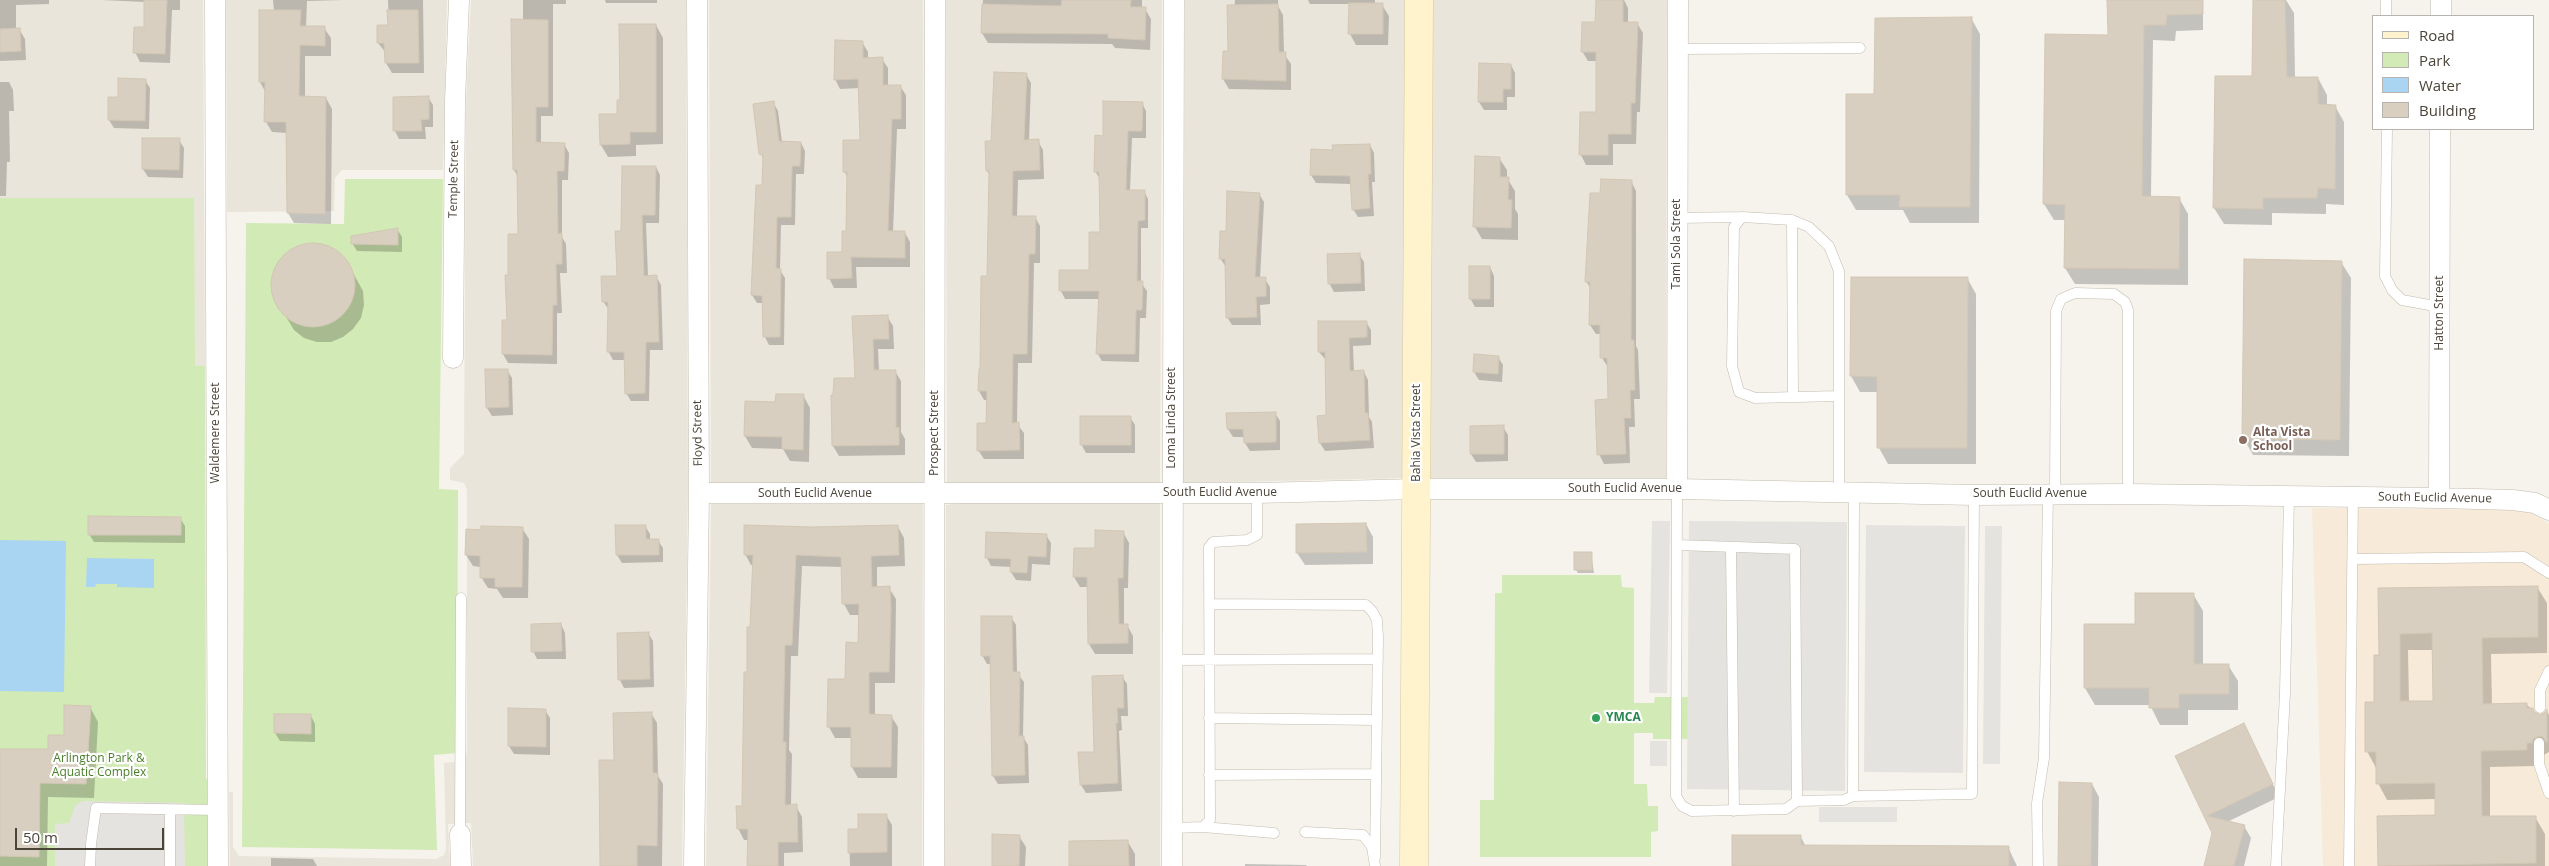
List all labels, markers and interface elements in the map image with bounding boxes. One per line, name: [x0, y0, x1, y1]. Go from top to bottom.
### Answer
legend: [2372, 15, 2534, 130]
text: Road: [2419, 25, 2455, 45]
text: Park: [2419, 50, 2450, 70]
text: Water: [2419, 75, 2461, 95]
text: Building: [2419, 100, 2476, 120]
street label: Temple Street: [446, 140, 462, 218]
street label: Tami Sola Street: [1670, 199, 1684, 289]
street label: Hatton Street: [2433, 275, 2447, 351]
street label: Loma Linda Street: [1165, 367, 1179, 469]
street label: Waldemere Street: [209, 383, 223, 483]
street label: Bahia Vista Street: [1410, 384, 1424, 482]
street label: Prospect Street: [928, 390, 942, 476]
street label: Floyd Street: [690, 400, 706, 466]
place label: Alta Vista School: [2253, 426, 2310, 454]
marker: Alta Vista School: [2237, 434, 2249, 446]
street label: South Euclid Avenue: [1568, 482, 1682, 496]
street label: South Euclid Avenue: [1163, 486, 1277, 500]
street label: South Euclid Avenue: [758, 487, 872, 501]
street label: South Euclid Avenue: [1973, 487, 2087, 501]
street label: South Euclid Avenue: [2378, 490, 2492, 506]
place label: YMCA: [1606, 711, 1641, 725]
marker: YMCA: [1590, 712, 1602, 724]
park label: Arlington Park & Aquatic Complex: [52, 752, 146, 780]
scale bar: [18, 818, 166, 850]
text: 50 m: [23, 827, 58, 847]

